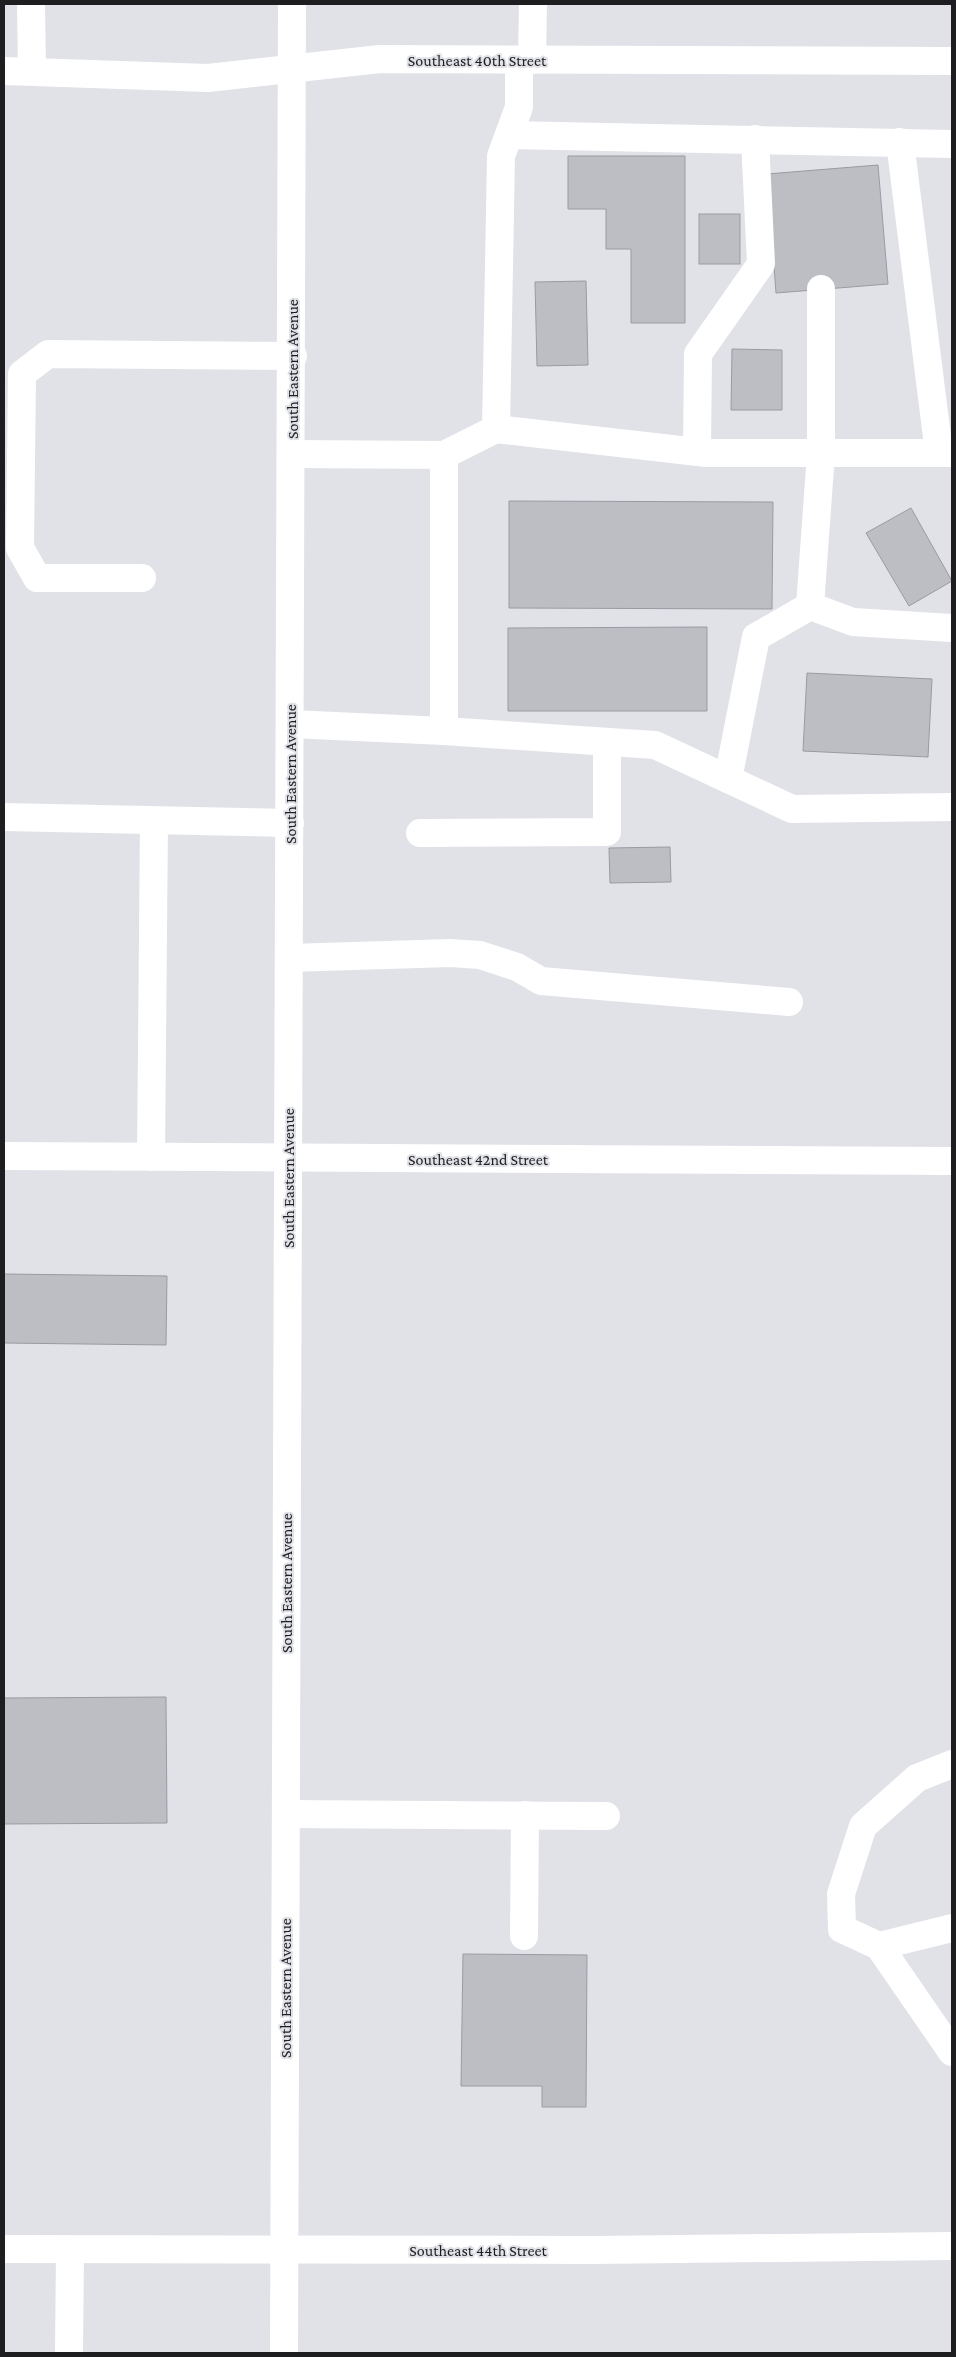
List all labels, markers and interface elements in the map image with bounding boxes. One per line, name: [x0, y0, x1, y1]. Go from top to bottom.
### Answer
street label: Southeast 40th Street: [408, 52, 547, 69]
street label: South Eastern Avenue: [284, 299, 301, 439]
street label: South Eastern Avenue: [282, 704, 299, 844]
street label: South Eastern Avenue: [280, 1108, 297, 1248]
street label: Southeast 42nd Street: [408, 1151, 549, 1168]
street label: South Eastern Avenue: [278, 1513, 295, 1653]
street label: South Eastern Avenue: [277, 1918, 294, 2058]
street label: Southeast 44th Street: [409, 2242, 547, 2259]

